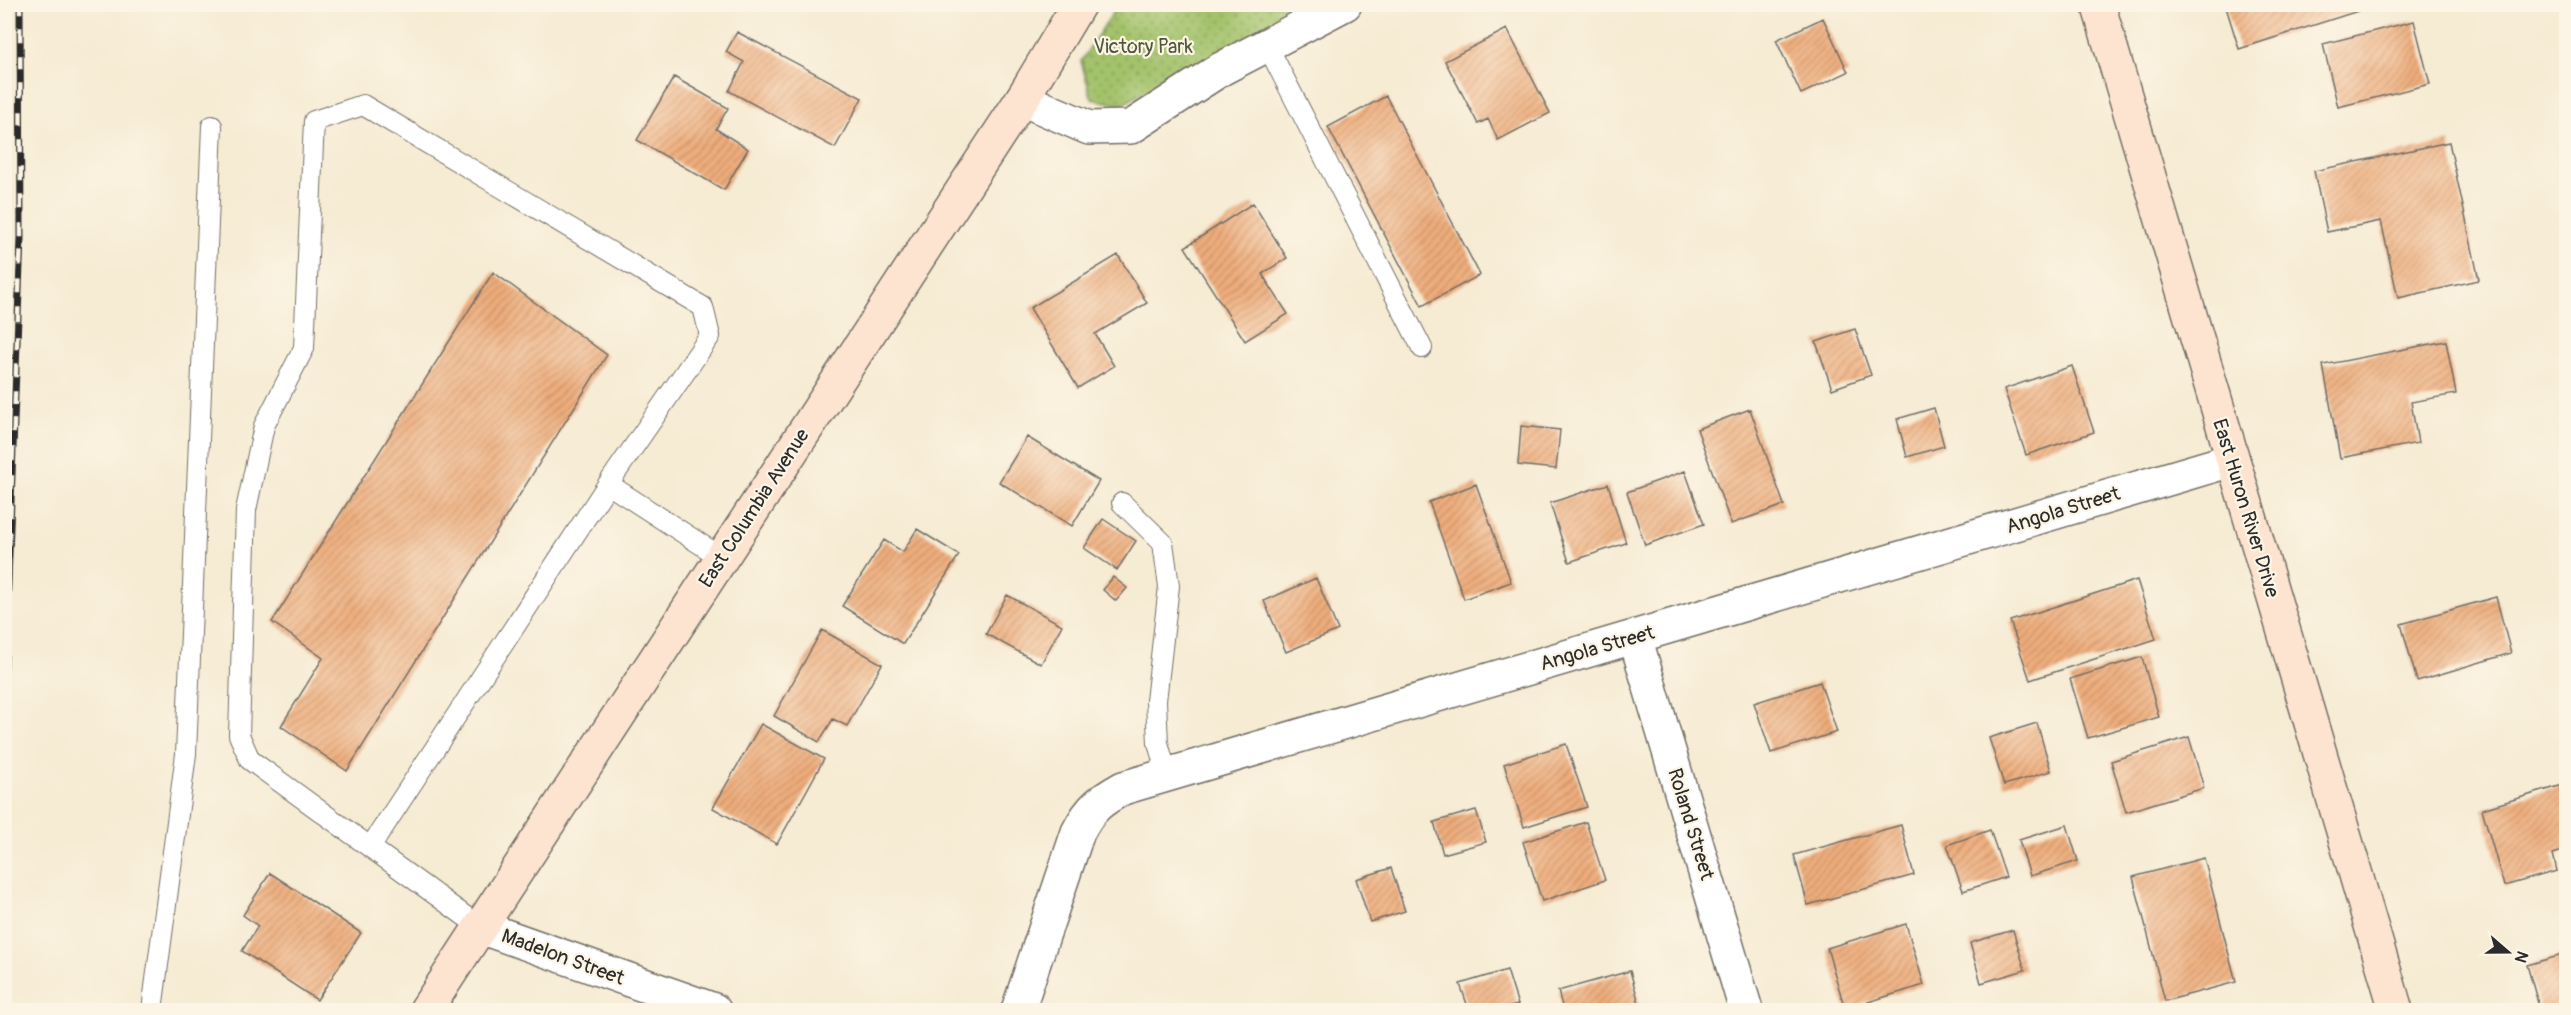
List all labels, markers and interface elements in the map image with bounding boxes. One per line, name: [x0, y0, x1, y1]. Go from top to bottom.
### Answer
park label: Victory Park: [1093, 34, 1193, 59]
street label: East Huron River Drive: [2207, 416, 2285, 600]
street label: East Columbia Avenue: [693, 424, 815, 592]
street label: Angola Street: [2003, 481, 2124, 539]
street label: Angola Street: [1537, 619, 1658, 676]
street label: Roland Street: [1662, 765, 1720, 884]
north arrow: [2478, 922, 2538, 982]
street label: Madelon Street: [498, 923, 629, 991]
text: N: [2510, 948, 2532, 965]

